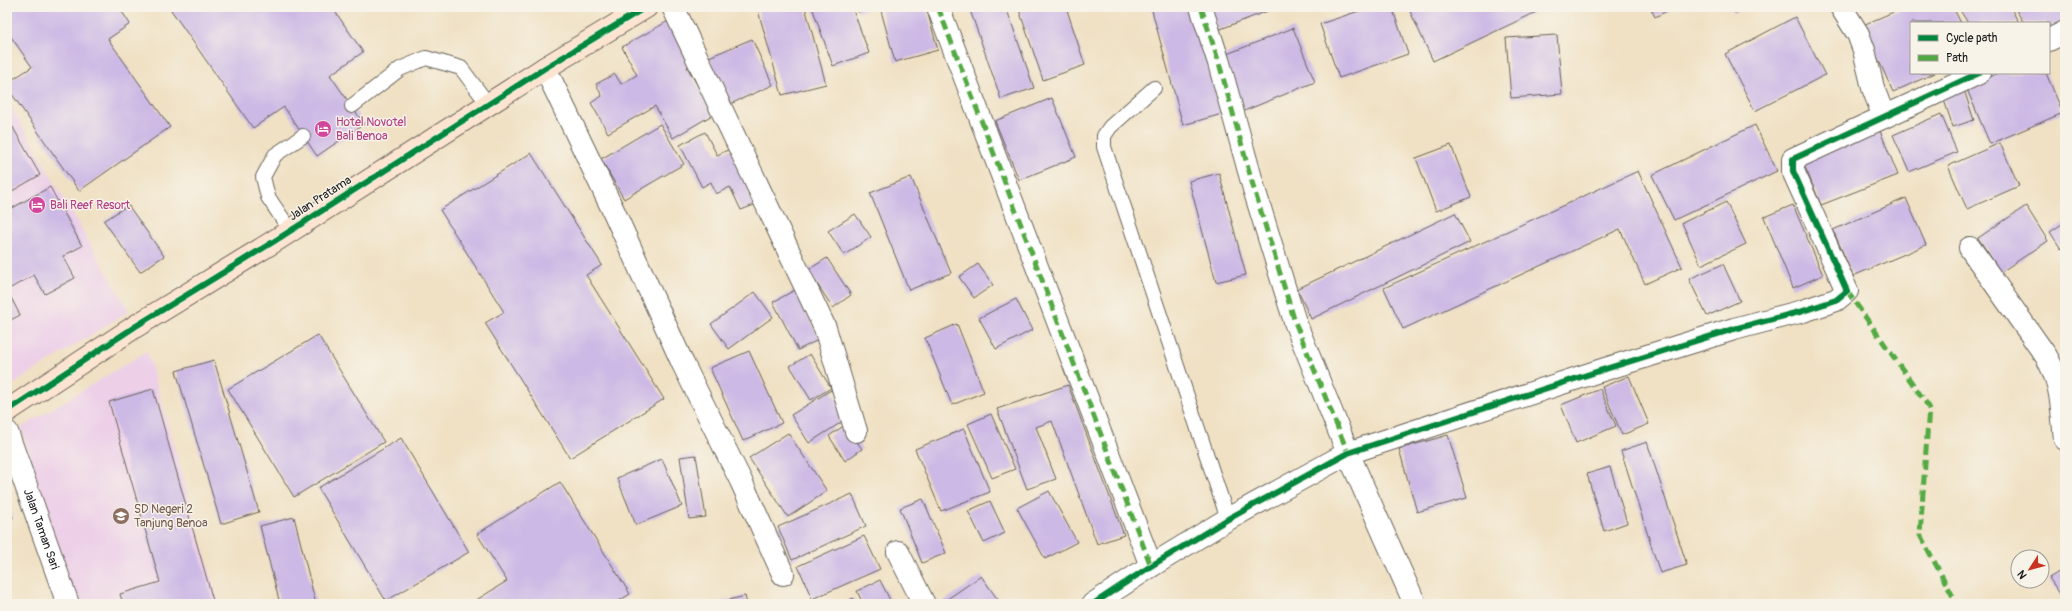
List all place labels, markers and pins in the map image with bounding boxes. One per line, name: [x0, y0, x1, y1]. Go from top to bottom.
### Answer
place label: Hotel Novotel Bali Benoa: [336, 115, 406, 144]
hotel icon: Hotel Novotel Bali Benoa: [313, 119, 333, 139]
hotel icon: Bali Reef Resort: [27, 195, 47, 215]
place label: Bali Reef Resort: [50, 198, 130, 213]
place label: SD Negeri 2 Tanjung Benoa: [134, 502, 208, 531]
school or university icon: SD Negeri 2 Tanjung Benoa: [111, 506, 131, 526]

